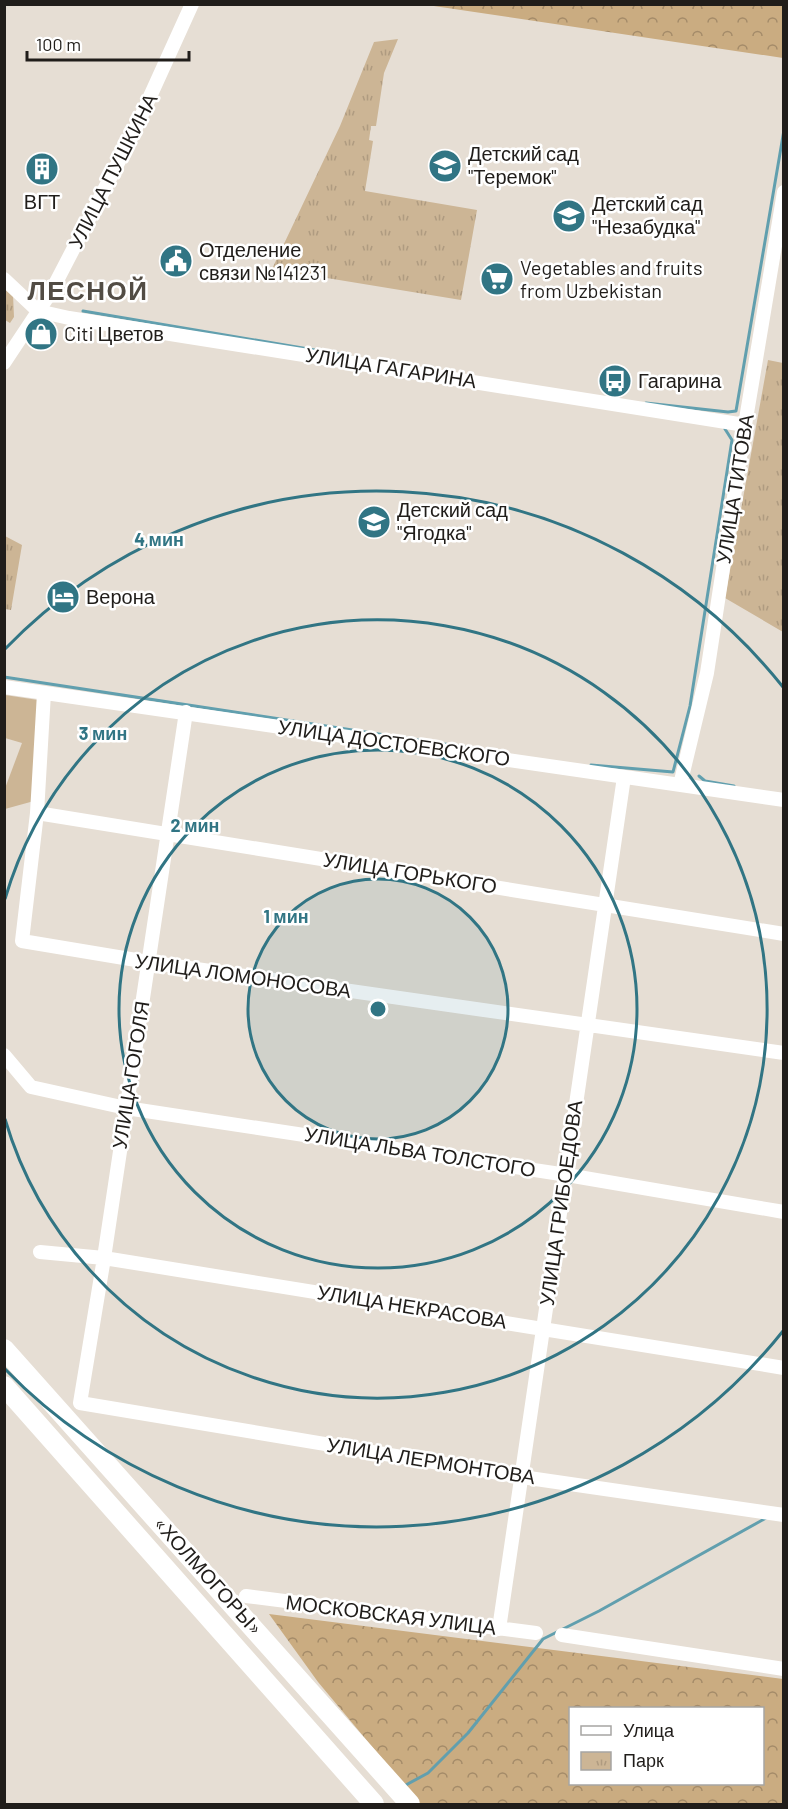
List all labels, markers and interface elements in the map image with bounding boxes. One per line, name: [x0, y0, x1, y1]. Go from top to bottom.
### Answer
scale bar: [27, 24, 189, 62]
text: 100 m: [36, 33, 81, 55]
street label: УЛИЦА ПУШКИНА: [63, 88, 162, 252]
place label: Детский сад "Теремок": [468, 141, 579, 188]
school or university icon: Детский сад "Теремок": [427, 148, 463, 184]
building icon: ВГТ: [24, 151, 60, 187]
place label: ВГТ: [24, 189, 60, 213]
place label: Детский сад "Незабудка": [592, 191, 703, 238]
school or university icon: Детский сад "Незабудка": [551, 198, 587, 234]
place label: Отделение связи №141231: [199, 237, 327, 284]
public building icon: Отделение связи №141231: [158, 243, 194, 279]
place label: Vegetables and fruits from Uzbekistan: [520, 255, 703, 302]
supermarket icon: Vegetables and fruits from Uzbekistan: [479, 261, 515, 297]
district label: ЛЕСНОЙ: [27, 274, 149, 305]
shop icon: Citi Цветов: [23, 316, 59, 352]
place label: Citi Цветов: [64, 321, 164, 345]
street label: УЛИЦА ГАГАРИНА: [304, 342, 479, 392]
bus stop icon: Гагарина: [597, 363, 633, 399]
place label: Гагарина: [638, 368, 722, 392]
street label: УЛИЦА ТИТОВА: [710, 412, 758, 565]
place label: Детский сад "Ягодка": [397, 497, 508, 544]
school or university icon: Детский сад "Ягодка": [356, 504, 392, 540]
text: 4 мин: [134, 528, 184, 550]
hotel icon: Верона: [45, 579, 81, 615]
place label: Верона: [86, 584, 156, 608]
street label: УЛИЦА ДОСТОЕВСКОГО: [277, 714, 512, 770]
text: 3 мин: [79, 722, 127, 744]
text: 2 мин: [171, 814, 219, 836]
street label: УЛИЦА ГОРЬКОГО: [322, 846, 499, 898]
text: 1 мин: [263, 905, 309, 927]
street label: УЛИЦА ЛОМОНОСОВА: [133, 948, 353, 1002]
street label: УЛИЦА ГОГОЛЯ: [106, 999, 154, 1151]
centre of rings: [368, 999, 388, 1019]
street label: УЛИЦА ГРИБОЕДОВА: [534, 1098, 586, 1307]
street label: УЛИЦА ЛЬВА ТОЛСТОГО: [303, 1121, 537, 1181]
street label: УЛИЦА НЕКРАСОВА: [316, 1279, 509, 1333]
street label: УЛИЦА ЛЕРМОНТОВА: [325, 1432, 538, 1488]
street label: «ХОЛМОГОРЫ»: [149, 1511, 268, 1640]
street label: МОСКОВСКАЯ УЛИЦА: [285, 1589, 498, 1639]
legend: [569, 1707, 764, 1785]
text: Улица: [623, 1719, 675, 1741]
text: Парк: [623, 1749, 664, 1771]

